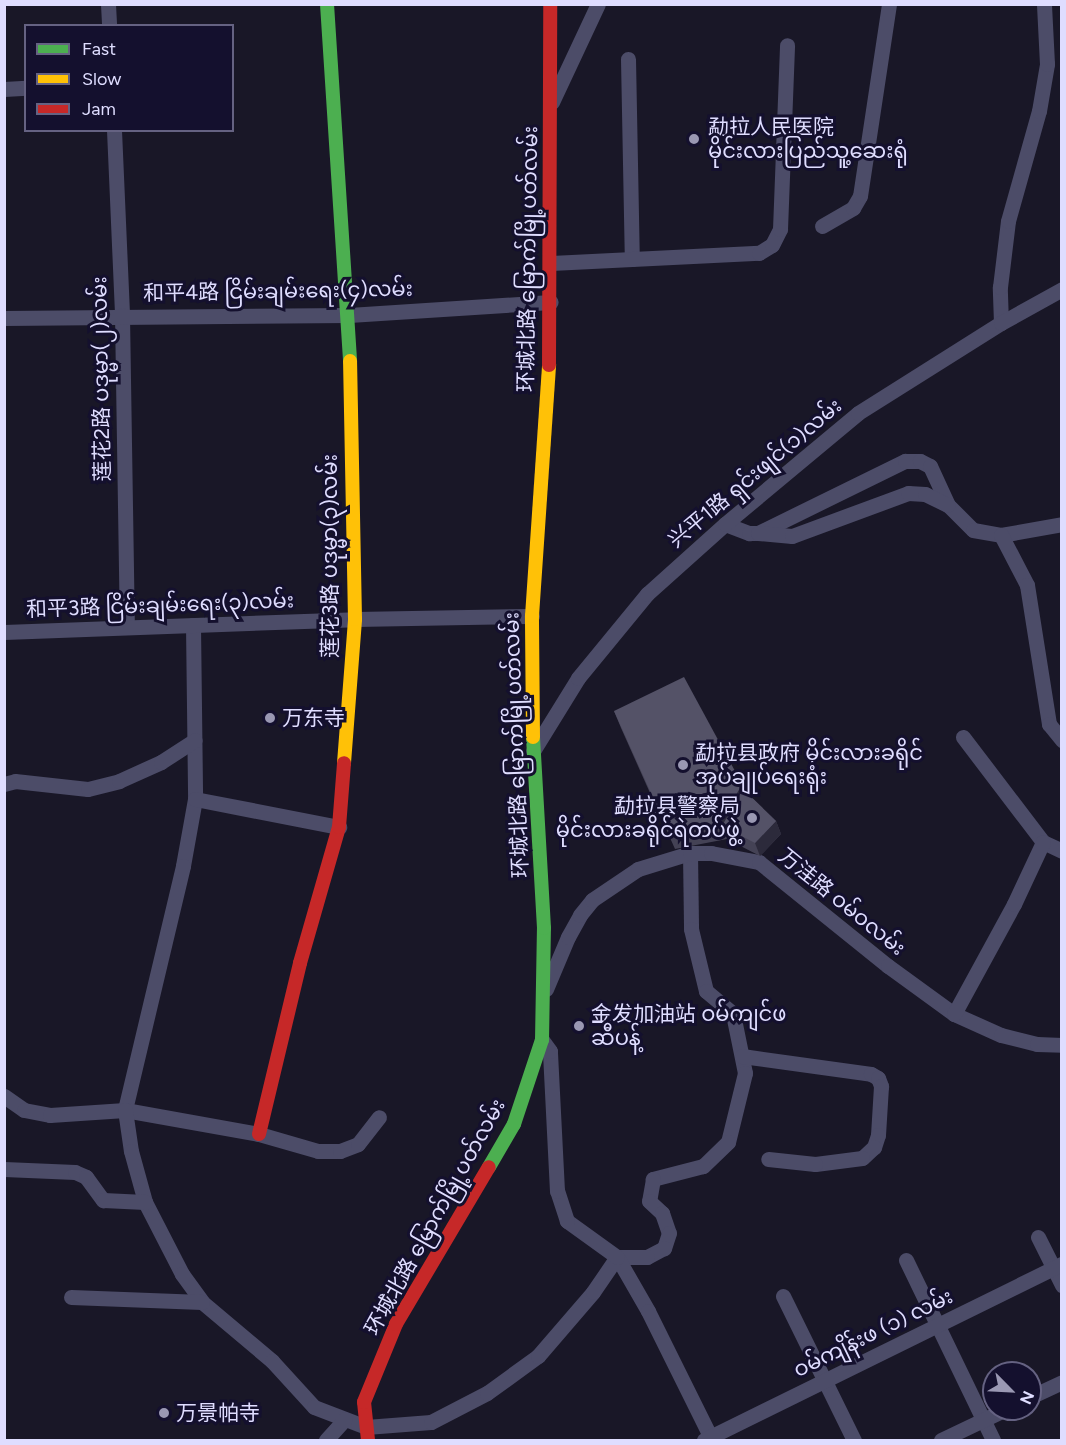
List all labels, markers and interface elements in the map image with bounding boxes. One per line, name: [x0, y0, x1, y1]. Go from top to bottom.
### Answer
legend: [24, 24, 234, 132]
text: Fast: [82, 38, 116, 60]
text: Slow: [82, 68, 121, 90]
text: Jam: [82, 98, 116, 120]
place label: 勐拉人民医院 မိုင်းလားပြည်သူ့ဆေးရုံ: [708, 114, 908, 164]
street label: 环城北路 မြောက်မြို့ပတ်လမ်း: [513, 126, 543, 392]
marker: 勐拉人民医院 မိုင်းလားပြည်သူ့ဆေးရုံ: [685, 130, 703, 148]
street label: 莲花2路 ပဒုမ္မာ(၂)လမ်း: [87, 276, 115, 482]
street label: 和平4路 ငြိမ်းချမ်းရေး(၄)လမ်း: [143, 276, 413, 306]
street label: 兴平1路 ရှင်းဖျင်(၁)လမ်း: [663, 393, 847, 553]
street label: 莲花3路 ပဒုမ္မာ(၃)လမ်း: [317, 454, 343, 658]
street label: 和平3路 ငြိမ်းချမ်းရေး(၃)လမ်း: [26, 588, 294, 622]
street label: 环城北路 မြောက်မြို့ပတ်လမ်း: [499, 612, 533, 878]
place label: 万东寺: [282, 705, 345, 731]
marker: 万东寺: [263, 711, 277, 725]
place label: 勐拉县政府 မိုင်းလားခရိုင် အုပ်ချုပ်ရေးရုံး: [695, 740, 923, 790]
marker: 勐拉县政府 မိုင်းလားခရိုင် အုပ်ချုပ်ရေးရုံး: [676, 758, 690, 772]
place label: 勐拉县警察局 မိုင်းလားခရိုင်ရဲတပ်ဖွဲ့: [556, 793, 740, 843]
marker: 勐拉县警察局 မိုင်းလားခရိုင်ရဲတပ်ဖွဲ့: [745, 811, 759, 825]
street label: 万洼路 ဝမ်ဝလမ်း: [774, 843, 910, 961]
place label: 金发加油站 ဝမ်ကျင်ဖ ဆီပန့်: [591, 1001, 786, 1051]
marker: 金发加油站 ဝမ်ကျင်ဖ ဆီပန့်: [572, 1019, 586, 1033]
street label: 环城北路 မြောက်မြို့ပတ်လမ်း: [359, 1095, 511, 1339]
street label: ဝမ်ကျိန်းဖ (၁) လမ်း: [789, 1284, 957, 1382]
north arrow: [982, 1361, 1042, 1421]
text: N: [1016, 1388, 1038, 1407]
place label: 万景帕寺: [176, 1400, 260, 1426]
marker: 万景帕寺: [157, 1406, 171, 1420]

